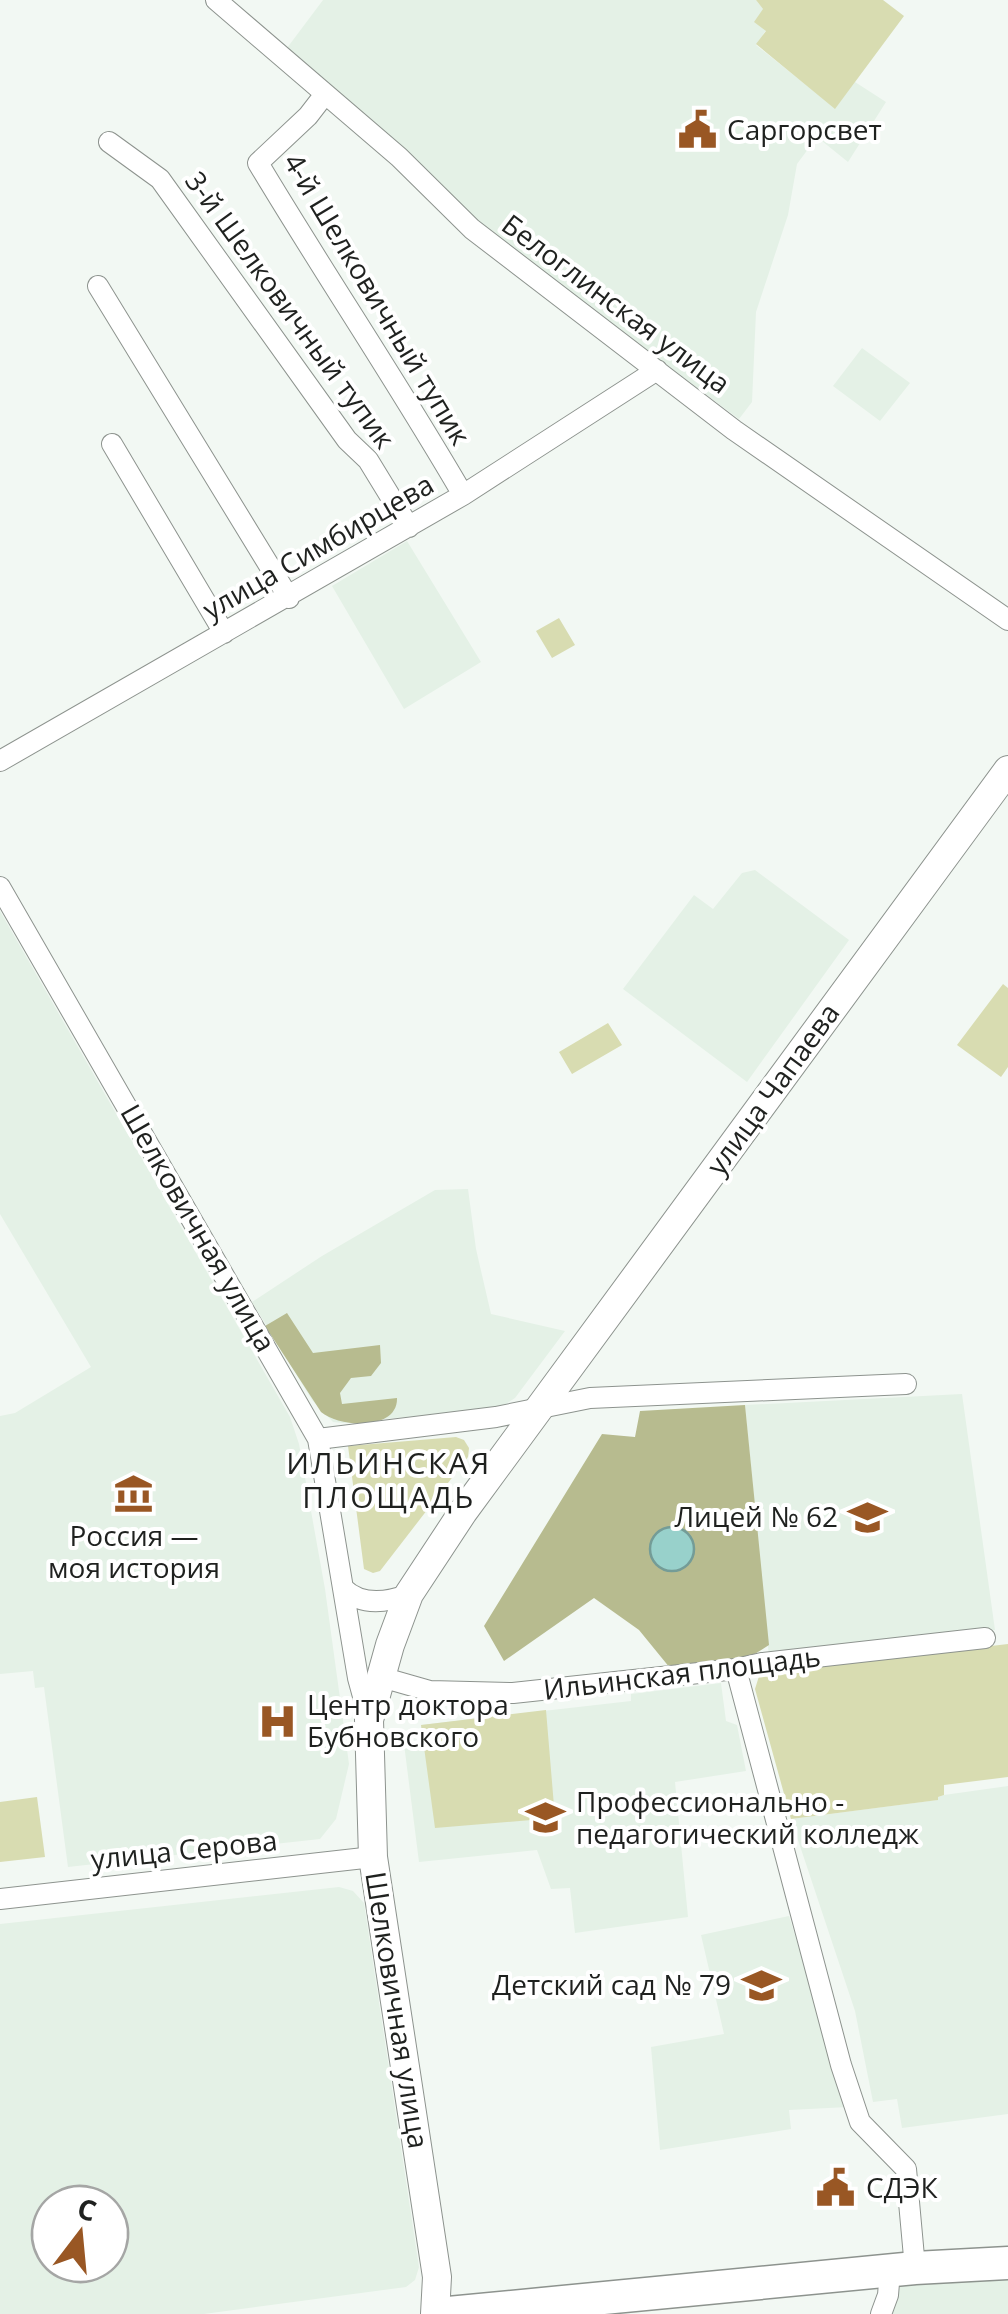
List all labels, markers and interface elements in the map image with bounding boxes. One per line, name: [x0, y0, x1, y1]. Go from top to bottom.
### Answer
public building icon: Саргорсвет: [676, 109, 718, 151]
place label: Саргорсвет: [727, 110, 882, 148]
street label: 4-й Шелковичный тупик: [276, 146, 480, 452]
street label: 3-й Шелковичный тупик: [177, 163, 405, 456]
street label: Белоглинская улица: [495, 205, 738, 402]
street label: улица Симбирцева: [195, 465, 440, 628]
street label: улица Чапаева: [697, 995, 847, 1182]
street label: Шелковичная улица: [112, 1097, 285, 1358]
district label: ИЛЬИНСКАЯ ПЛОЩАДЬ: [286, 1442, 492, 1517]
museum icon: Россия — моя история: [113, 1473, 155, 1515]
school or university icon: Лицей № 62: [847, 1496, 889, 1538]
place label: Лицей № 62: [674, 1497, 838, 1535]
place label: Россия — моя история: [48, 1516, 220, 1586]
street label: Ильинская площадь: [541, 1636, 823, 1708]
place label: Центр доктора Бубновского: [307, 1685, 509, 1755]
hospital icon: Центр доктора Бубновского: [256, 1700, 298, 1742]
place label: Профессионально - педагогический колледж: [576, 1782, 919, 1852]
school or university icon: Профессионально - педагогический колледж: [525, 1797, 567, 1839]
street label: улица Серова: [89, 1820, 279, 1878]
street label: Шелковичная улица: [357, 1869, 439, 2151]
school or university icon: Детский сад № 79: [740, 1964, 782, 2006]
place label: Детский сад № 79: [492, 1965, 731, 2003]
public building icon: СДЭК: [815, 2167, 857, 2209]
place label: СДЭК: [866, 2168, 938, 2206]
north arrow: [30, 2184, 130, 2284]
text: С: [73, 2188, 101, 2230]

